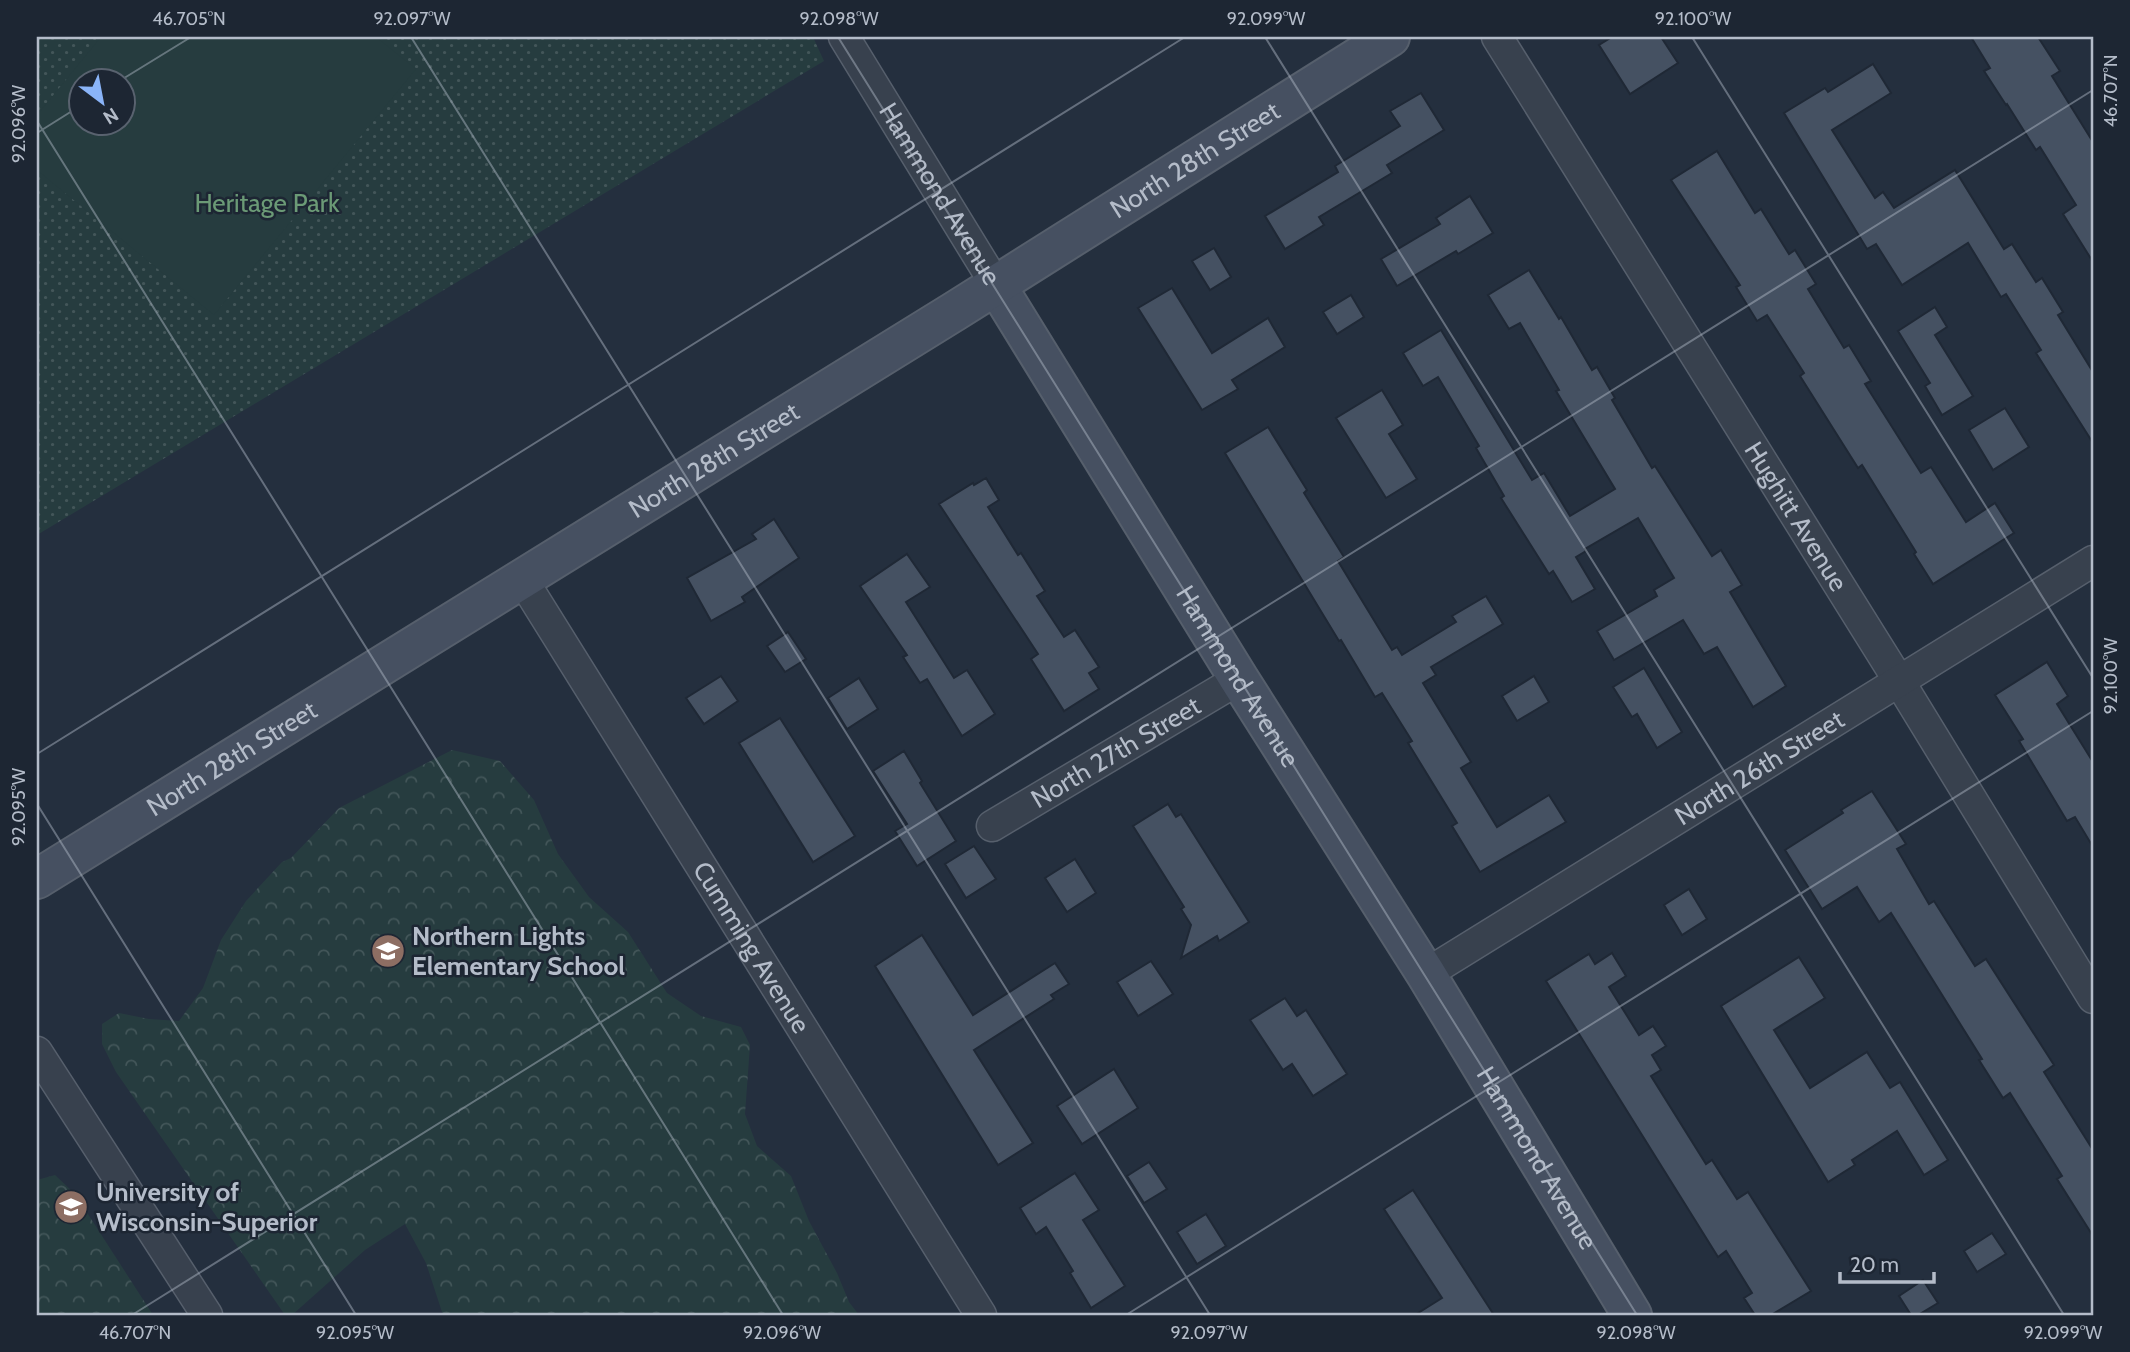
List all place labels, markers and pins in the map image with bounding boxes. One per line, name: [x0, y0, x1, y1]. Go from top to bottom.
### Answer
place label: Northern Lights Elementary School: [412, 920, 625, 982]
school or university icon: Northern Lights Elementary School: [369, 932, 407, 970]
place label: University of Wisconsin-Superior: [96, 1176, 318, 1238]
school or university icon: University of Wisconsin-Superior: [52, 1188, 90, 1226]

